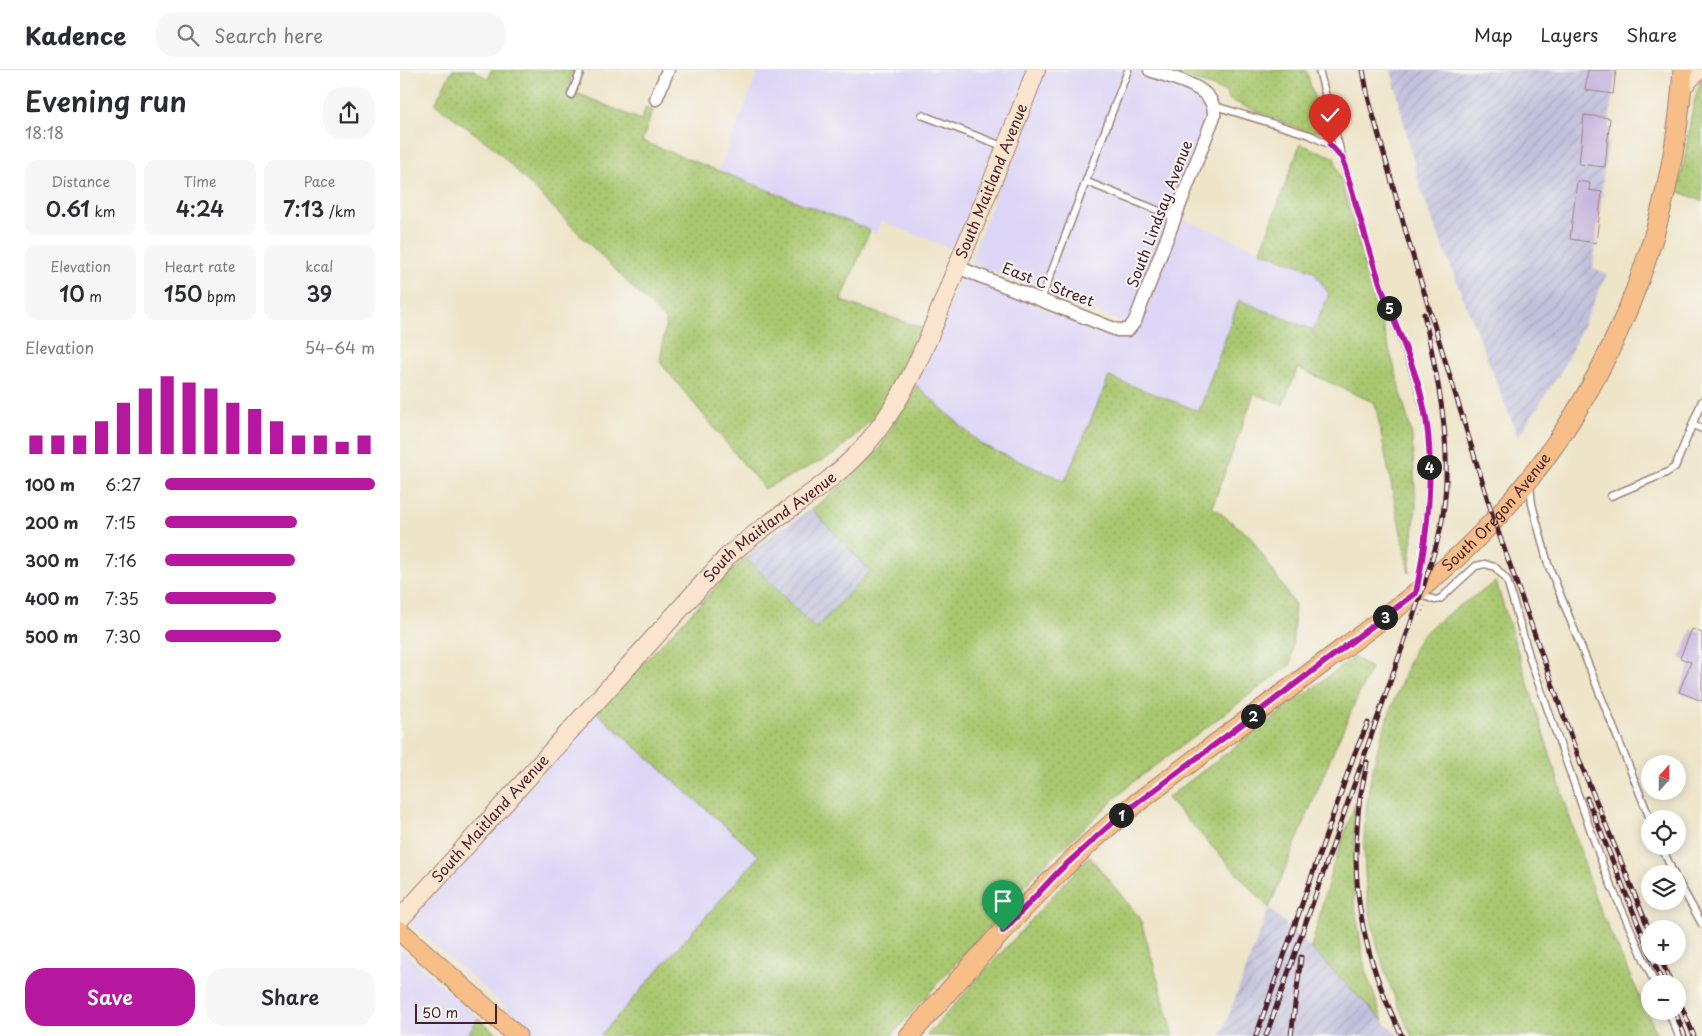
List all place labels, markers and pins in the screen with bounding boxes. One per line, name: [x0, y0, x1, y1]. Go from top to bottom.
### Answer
pin: [1309, 94, 1351, 145]
pin: 5: [1376, 296, 1402, 320]
pin: 4: [1416, 454, 1442, 480]
pin: 3: [1372, 604, 1398, 630]
pin: 2: [1240, 704, 1266, 728]
pin: 1: [1108, 802, 1134, 828]
pin: [982, 880, 1024, 931]

